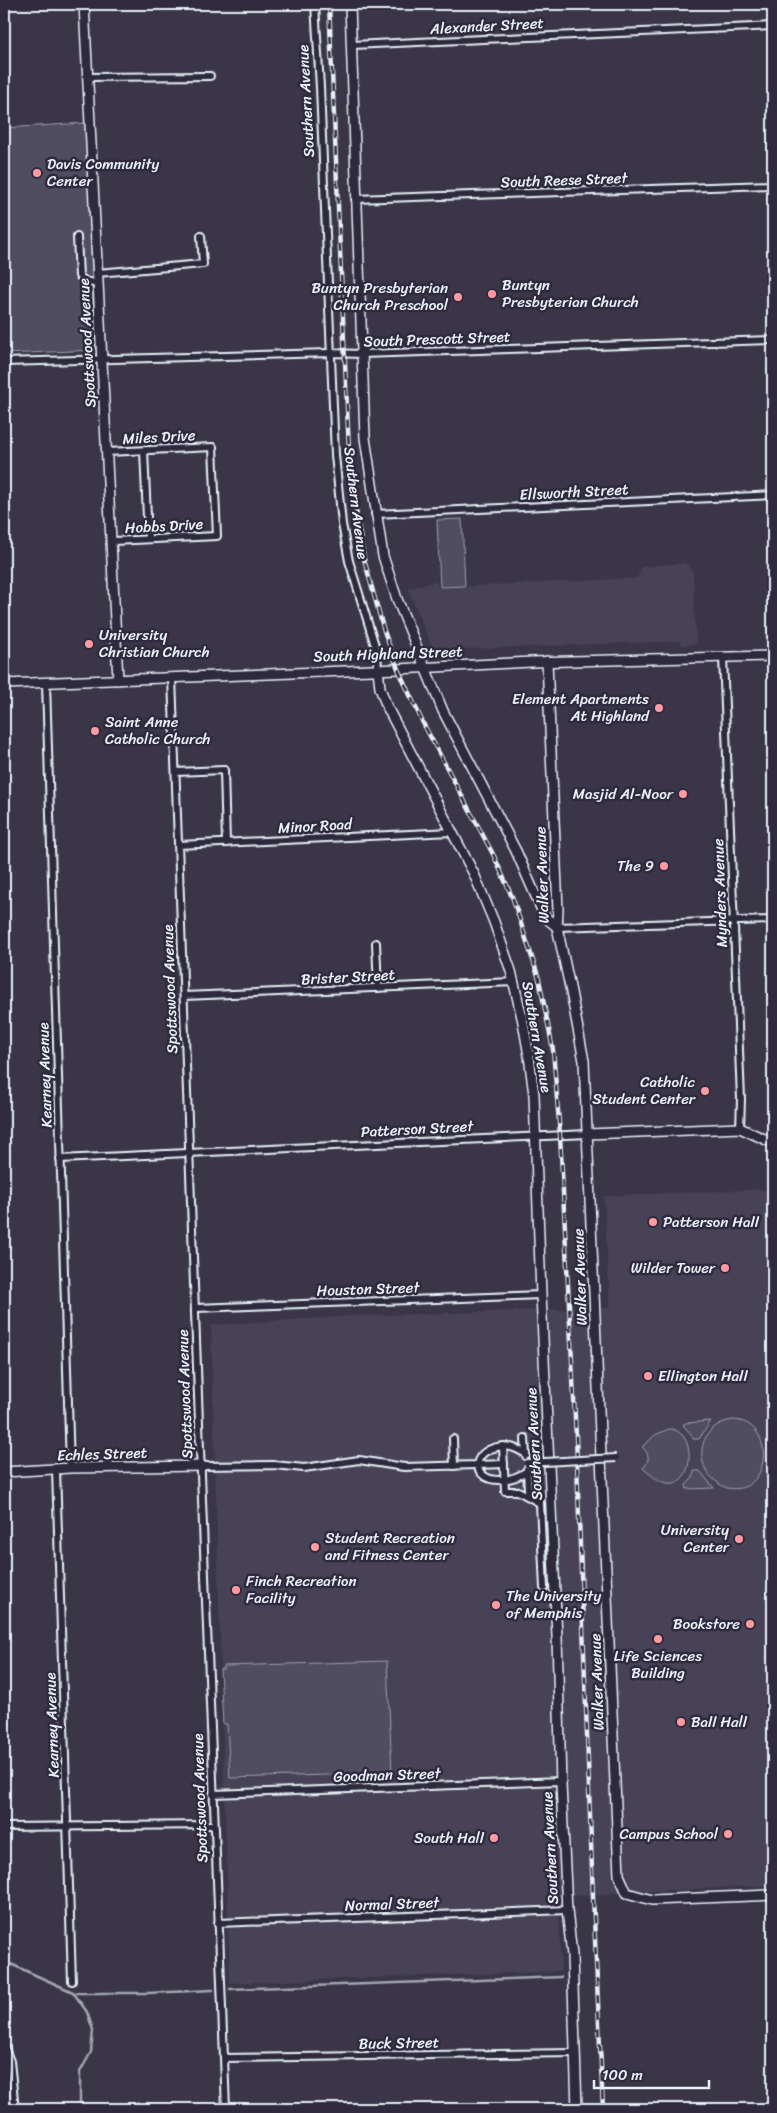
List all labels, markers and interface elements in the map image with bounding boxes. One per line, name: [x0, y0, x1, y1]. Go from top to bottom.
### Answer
street label: Alexander Street: [428, 10, 545, 42]
street label: Southern Avenue: [290, 44, 322, 158]
place label: Davis Community Center: [47, 151, 160, 194]
street label: South Reese Street: [500, 165, 629, 195]
marker: Davis Community Center: [31, 167, 43, 179]
place label: Buntyn Presbyterian Church: [502, 272, 639, 315]
place label: Buntyn Presbyterian Church Preschool: [311, 275, 449, 318]
street label: Spottswood Avenue: [71, 278, 103, 408]
marker: Buntyn Presbyterian Church: [486, 288, 498, 300]
marker: Buntyn Presbyterian Church Preschool: [452, 291, 464, 303]
street label: South Prescott Street: [363, 323, 511, 355]
street label: Miles Drive: [122, 422, 196, 452]
street label: Southern Avenue: [336, 445, 376, 561]
street label: Ellsworth Street: [519, 476, 630, 508]
street label: Hobbs Drive: [124, 511, 204, 541]
place label: University Christian Church: [99, 622, 210, 665]
marker: University Christian Church: [83, 638, 95, 650]
street label: South Highland Street: [313, 638, 464, 670]
place label: Element Apartments At Highland: [512, 686, 650, 729]
marker: Element Apartments At Highland: [653, 702, 665, 714]
place label: Saint Anne Catholic Church: [105, 709, 211, 752]
marker: Saint Anne Catholic Church: [89, 725, 101, 737]
place label: Masjid Al-Noor: [573, 781, 674, 807]
marker: Masjid Al-Noor: [677, 788, 689, 800]
street label: Minor Road: [277, 811, 354, 841]
street label: Walker Avenue: [527, 826, 557, 924]
street label: Mynders Avenue: [705, 838, 735, 948]
place label: The 9: [617, 853, 654, 879]
marker: The 9: [658, 860, 670, 872]
street label: Spottswood Avenue: [155, 924, 185, 1054]
street label: Brister Street: [300, 962, 396, 992]
street label: Southern Avenue: [514, 979, 560, 1095]
street label: Kearney Avenue: [30, 1022, 60, 1128]
place label: Catholic Student Center: [592, 1069, 696, 1112]
marker: Catholic Student Center: [699, 1085, 711, 1097]
street label: Patterson Street: [360, 1113, 475, 1145]
place label: Patterson Hall: [663, 1209, 760, 1235]
marker: Patterson Hall: [647, 1216, 659, 1228]
street label: Walker Avenue: [565, 1228, 595, 1326]
place label: Wilder Tower: [631, 1255, 716, 1281]
marker: Wilder Tower: [719, 1262, 731, 1274]
street label: Houston Street: [316, 1274, 421, 1304]
street label: Spottswood Avenue: [170, 1329, 200, 1459]
place label: Ellington Hall: [658, 1363, 748, 1389]
marker: Ellington Hall: [642, 1370, 654, 1382]
street label: Southern Avenue: [518, 1387, 550, 1501]
street label: Echles Street: [57, 1439, 148, 1469]
place label: University Center: [661, 1517, 730, 1560]
place label: Student Recreation and Fitness Center: [325, 1525, 455, 1568]
marker: University Center: [733, 1533, 745, 1545]
marker: Student Recreation and Fitness Center: [309, 1541, 321, 1553]
place label: Finch Recreation Facility: [246, 1568, 357, 1611]
place label: The University of Memphis: [506, 1583, 601, 1626]
marker: Finch Recreation Facility: [230, 1584, 242, 1596]
marker: The University of Memphis: [490, 1599, 502, 1611]
place label: Bookstore: [673, 1611, 740, 1637]
marker: Bookstore: [744, 1618, 756, 1630]
street label: Walker Avenue: [582, 1633, 612, 1731]
marker: Life Sciences Building: [652, 1633, 664, 1645]
place label: Life Sciences Building: [614, 1643, 702, 1686]
street label: Kearney Avenue: [37, 1672, 67, 1778]
place label: Ball Hall: [691, 1709, 748, 1735]
marker: Ball Hall: [675, 1716, 687, 1728]
street label: Spottswood Avenue: [185, 1733, 215, 1863]
street label: Goodman Street: [333, 1760, 442, 1790]
street label: Southern Avenue: [534, 1791, 566, 1905]
place label: Campus School: [619, 1821, 719, 1847]
place label: South Hall: [414, 1825, 485, 1851]
marker: Campus School: [722, 1828, 734, 1840]
marker: South Hall: [488, 1832, 500, 1844]
street label: Normal Street: [344, 1889, 441, 1919]
street label: Buck Street: [359, 2029, 440, 2057]
scale bar: [594, 2058, 710, 2090]
text: 100 m: [602, 2062, 643, 2088]

